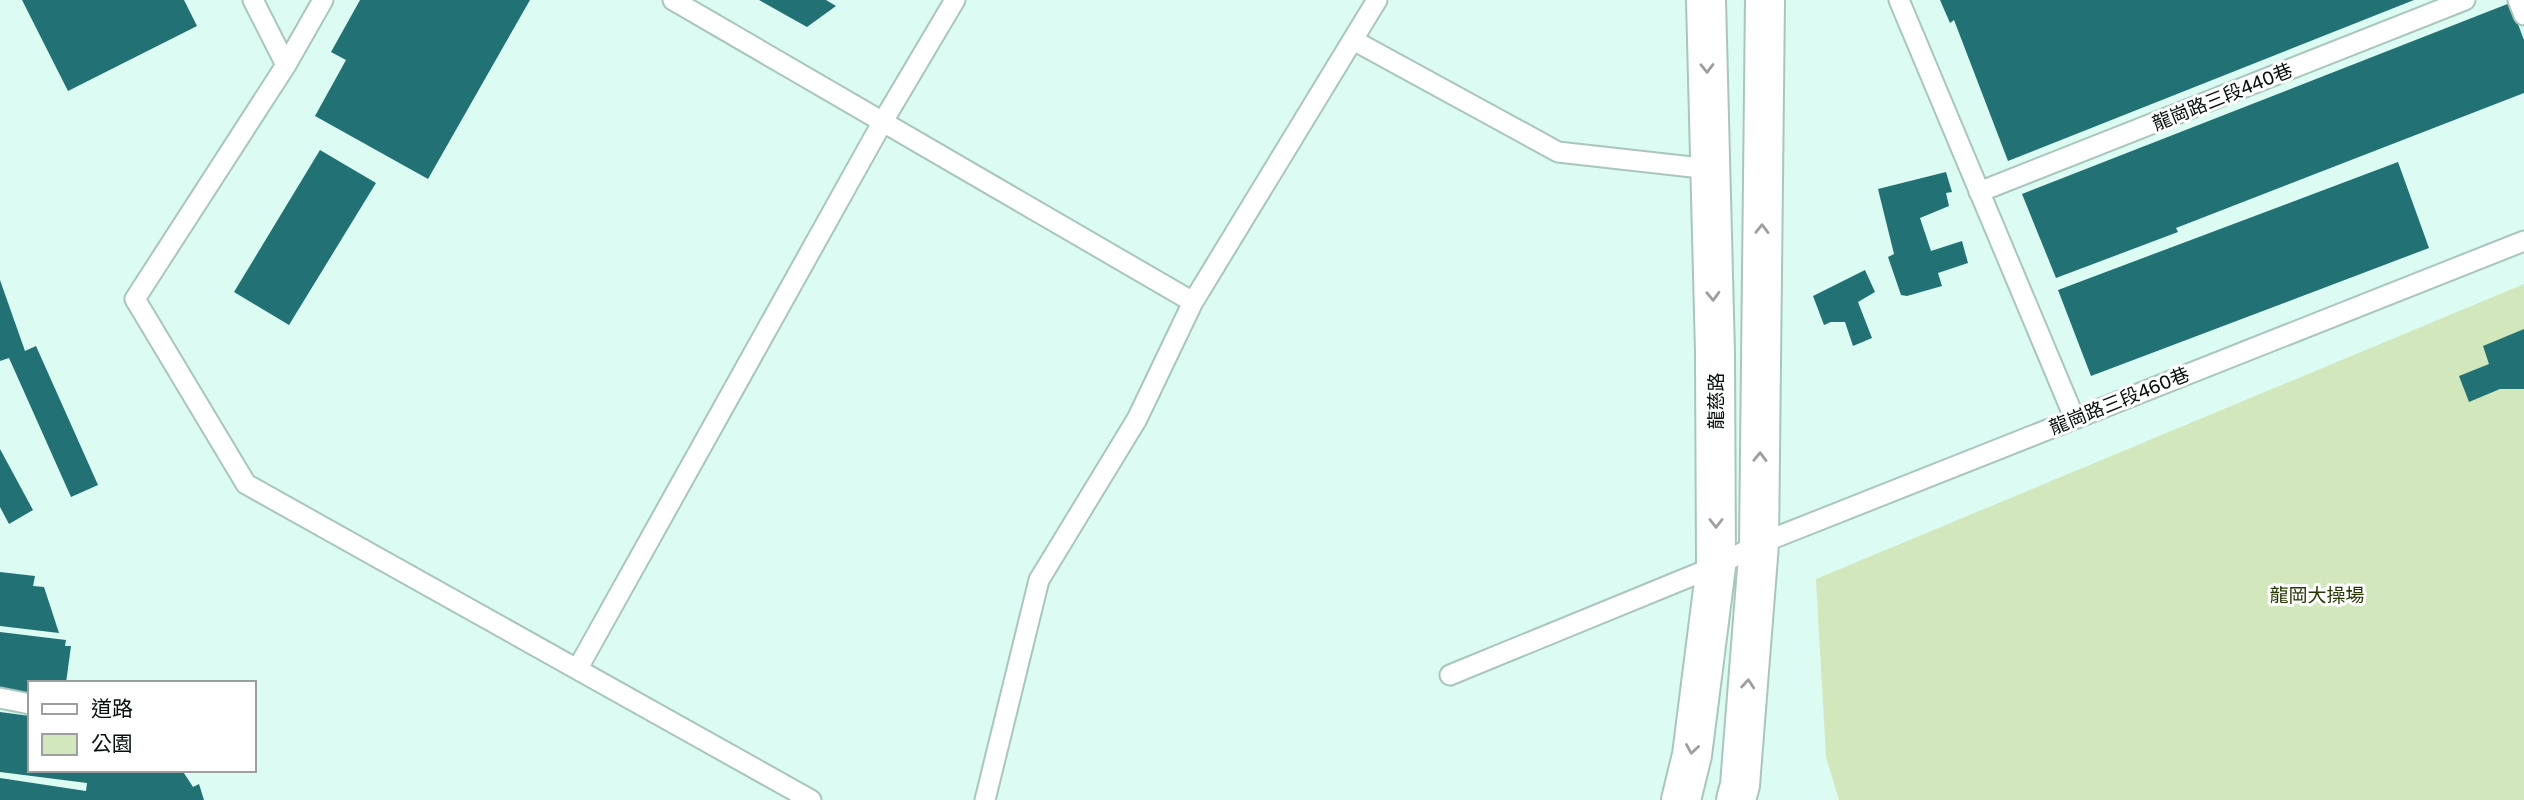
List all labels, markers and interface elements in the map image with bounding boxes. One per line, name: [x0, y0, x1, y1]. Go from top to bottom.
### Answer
street label: 龍崗路三段440巷: [2149, 57, 2295, 135]
one-way arrow: [1700, 63, 1715, 74]
one-way arrow: [1754, 223, 1770, 234]
one-way arrow: [1705, 291, 1721, 301]
street label: 龍崗路三段460巷: [2046, 361, 2192, 439]
street label: 龍慈路: [1704, 372, 1727, 430]
one-way arrow: [1752, 451, 1768, 461]
one-way arrow: [1708, 518, 1724, 529]
park label: 龍岡大操場: [2269, 583, 2365, 606]
one-way arrow: [1740, 678, 1755, 689]
legend: [28, 681, 256, 772]
text: 道路: [91, 695, 133, 721]
text: 公園: [91, 730, 133, 756]
one-way arrow: [1685, 743, 1700, 755]

